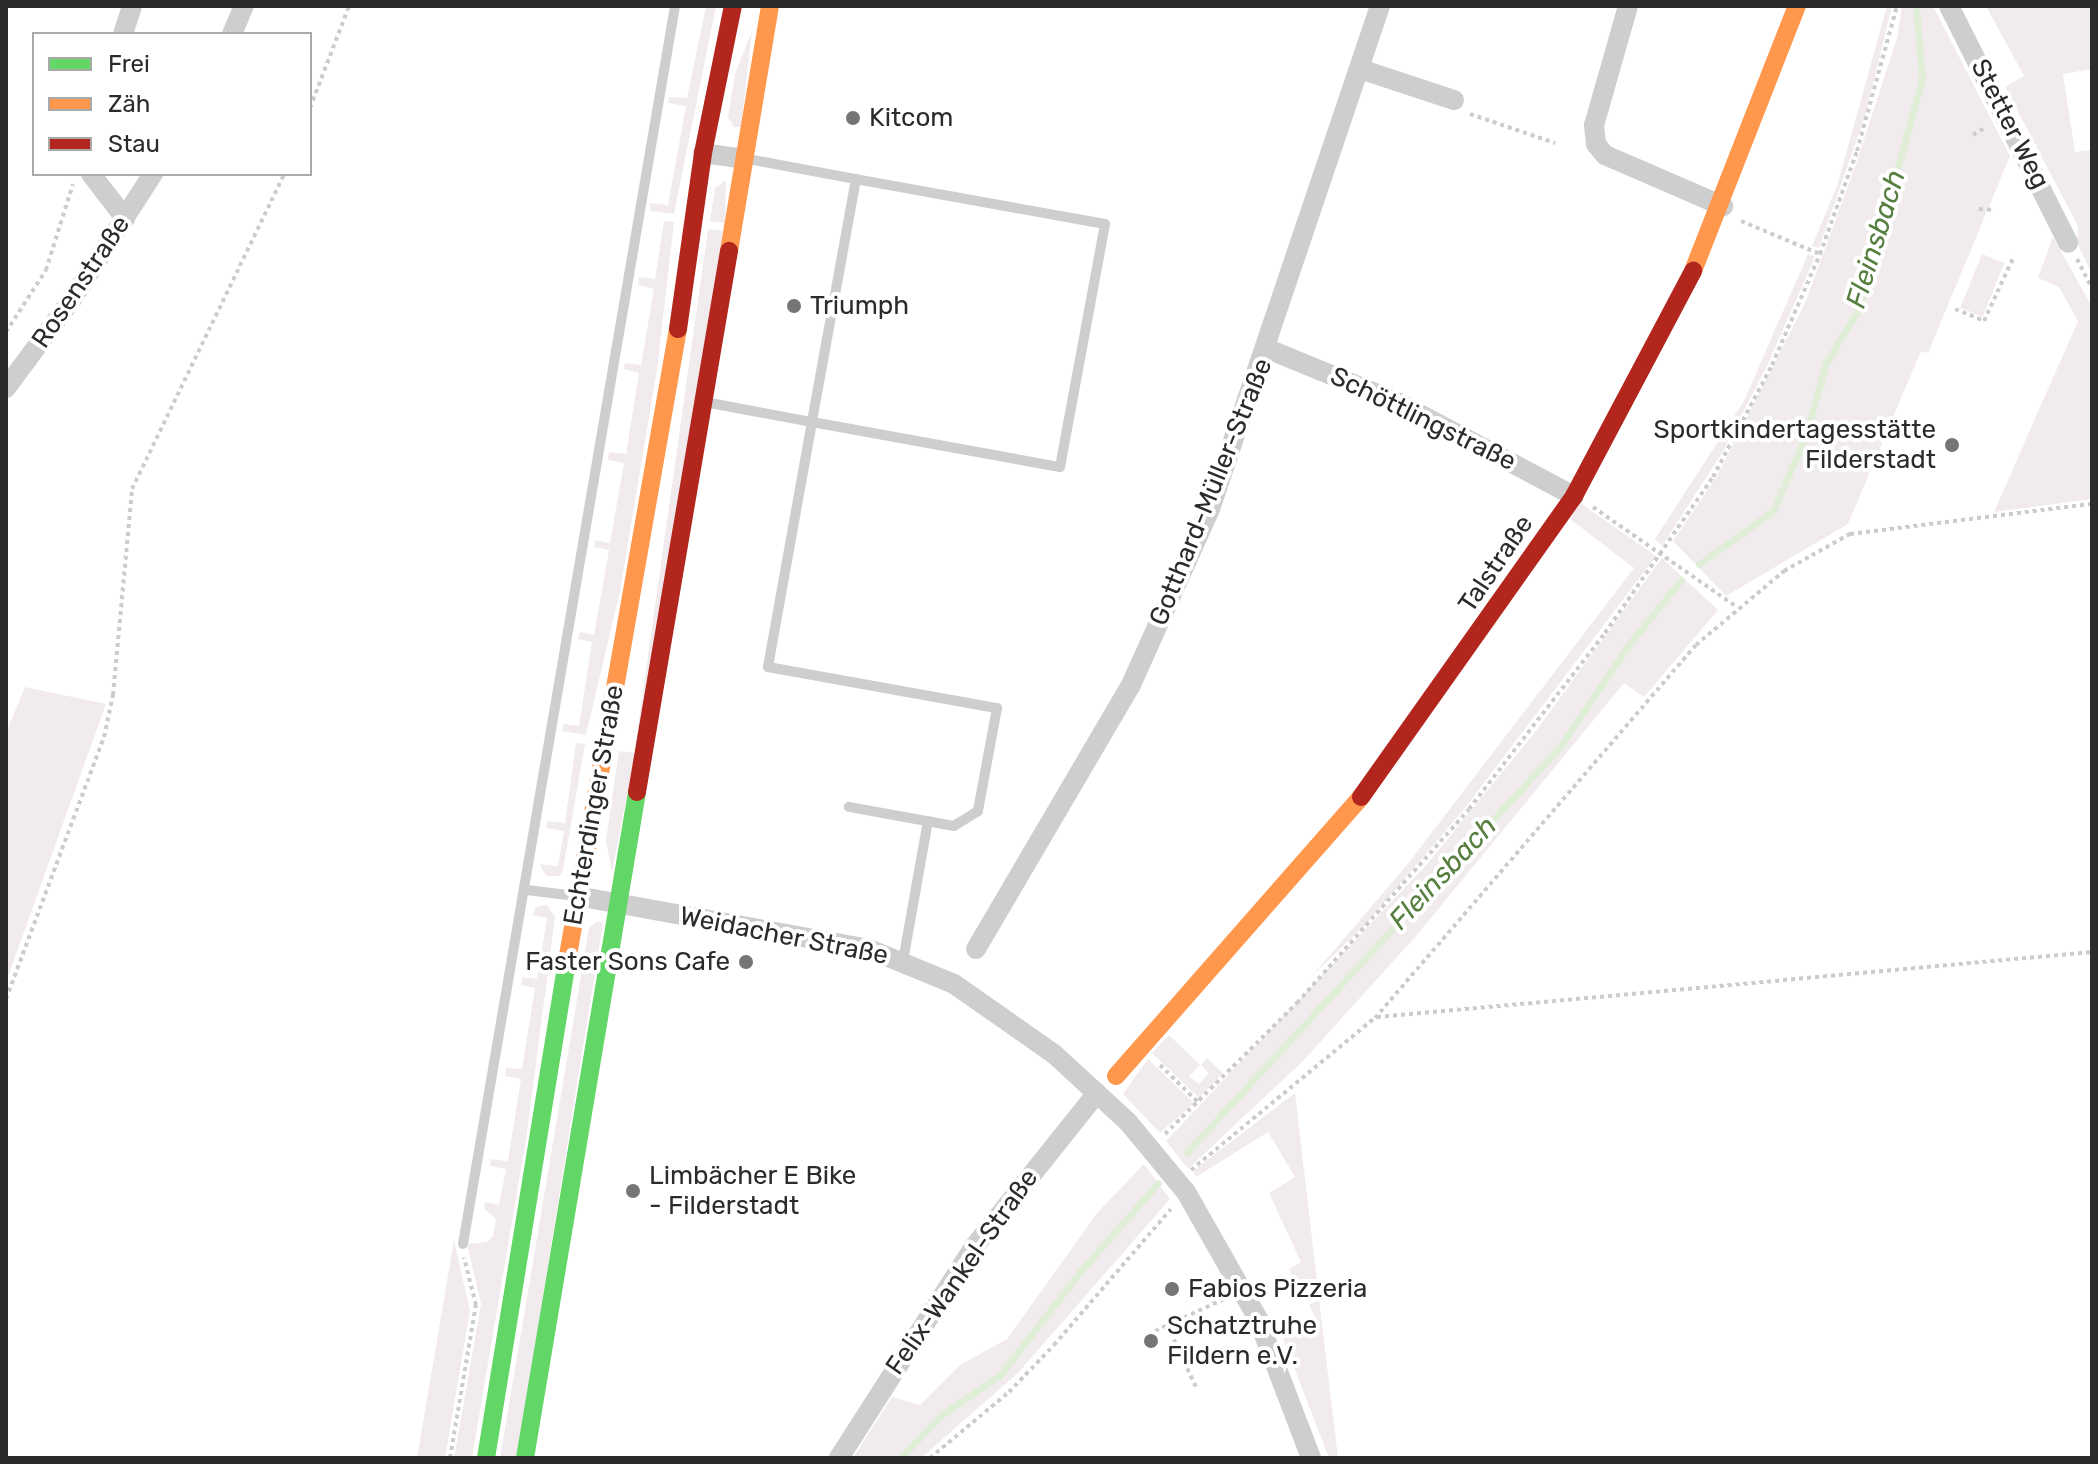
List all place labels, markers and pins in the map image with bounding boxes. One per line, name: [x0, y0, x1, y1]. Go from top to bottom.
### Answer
place label: Kitcom: [869, 102, 953, 134]
marker: Kitcom: [844, 109, 862, 127]
place label: Triumph: [810, 290, 909, 322]
marker: Triumph: [785, 297, 803, 315]
place label: Sportkindertagesstätte Filderstadt: [1654, 414, 1936, 476]
marker: Sportkindertagesstätte Filderstadt: [1943, 436, 1961, 454]
place label: Faster Sons Cafe: [525, 946, 730, 978]
marker: Faster Sons Cafe: [737, 953, 755, 971]
place label: Limbächer E Bike - Filderstadt: [649, 1160, 857, 1222]
marker: Limbächer E Bike - Filderstadt: [624, 1182, 642, 1200]
place label: Fabios Pizzeria: [1188, 1273, 1367, 1305]
marker: Fabios Pizzeria: [1163, 1280, 1181, 1298]
place label: Schatztruhe Fildern e.V.: [1167, 1310, 1317, 1372]
marker: Schatztruhe Fildern e.V.: [1142, 1332, 1160, 1350]

